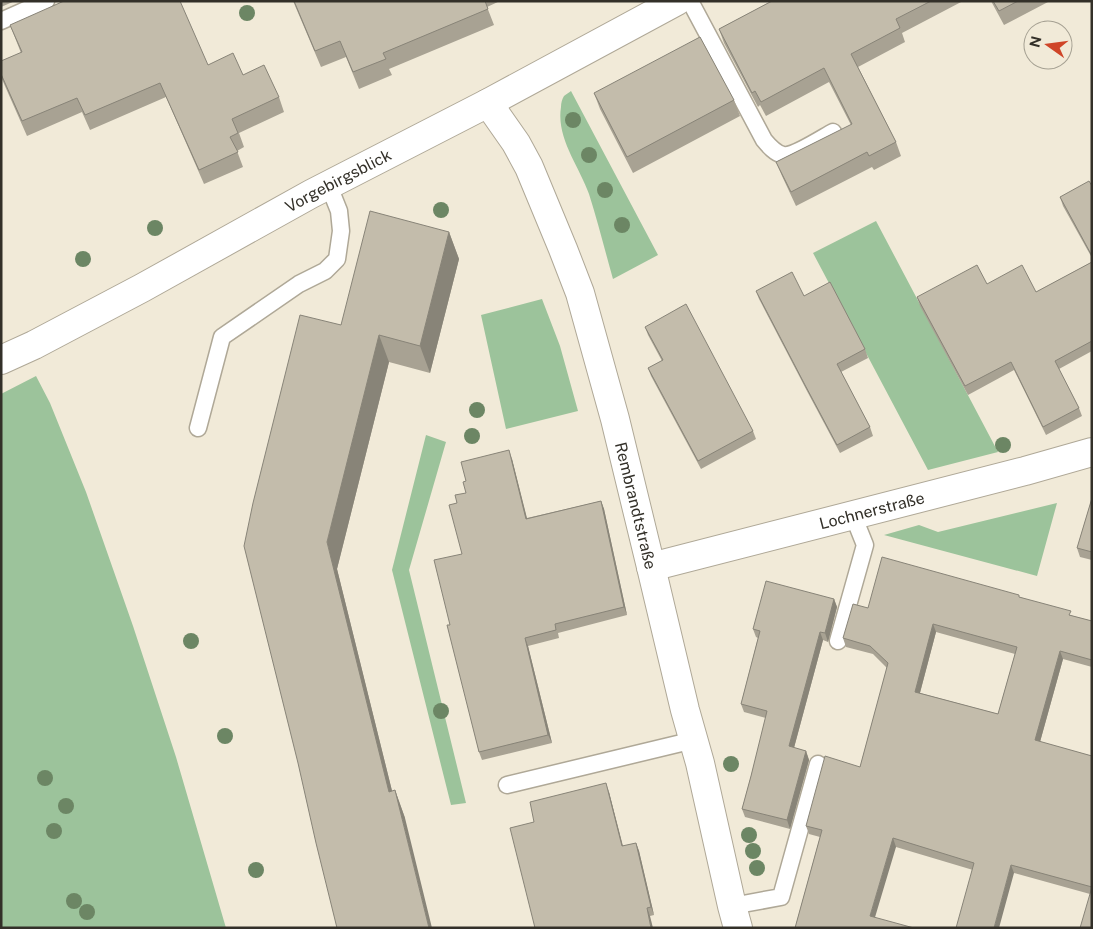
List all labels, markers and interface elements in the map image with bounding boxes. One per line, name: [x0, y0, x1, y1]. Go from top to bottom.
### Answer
north arrow: [1023, 20, 1073, 70]
text: N: [1026, 35, 1044, 49]
street label: Vorgebirgsblick: [282, 145, 394, 216]
street label: Rembrandtstraße: [611, 440, 661, 571]
street label: Lochnerstraße: [817, 488, 926, 533]

